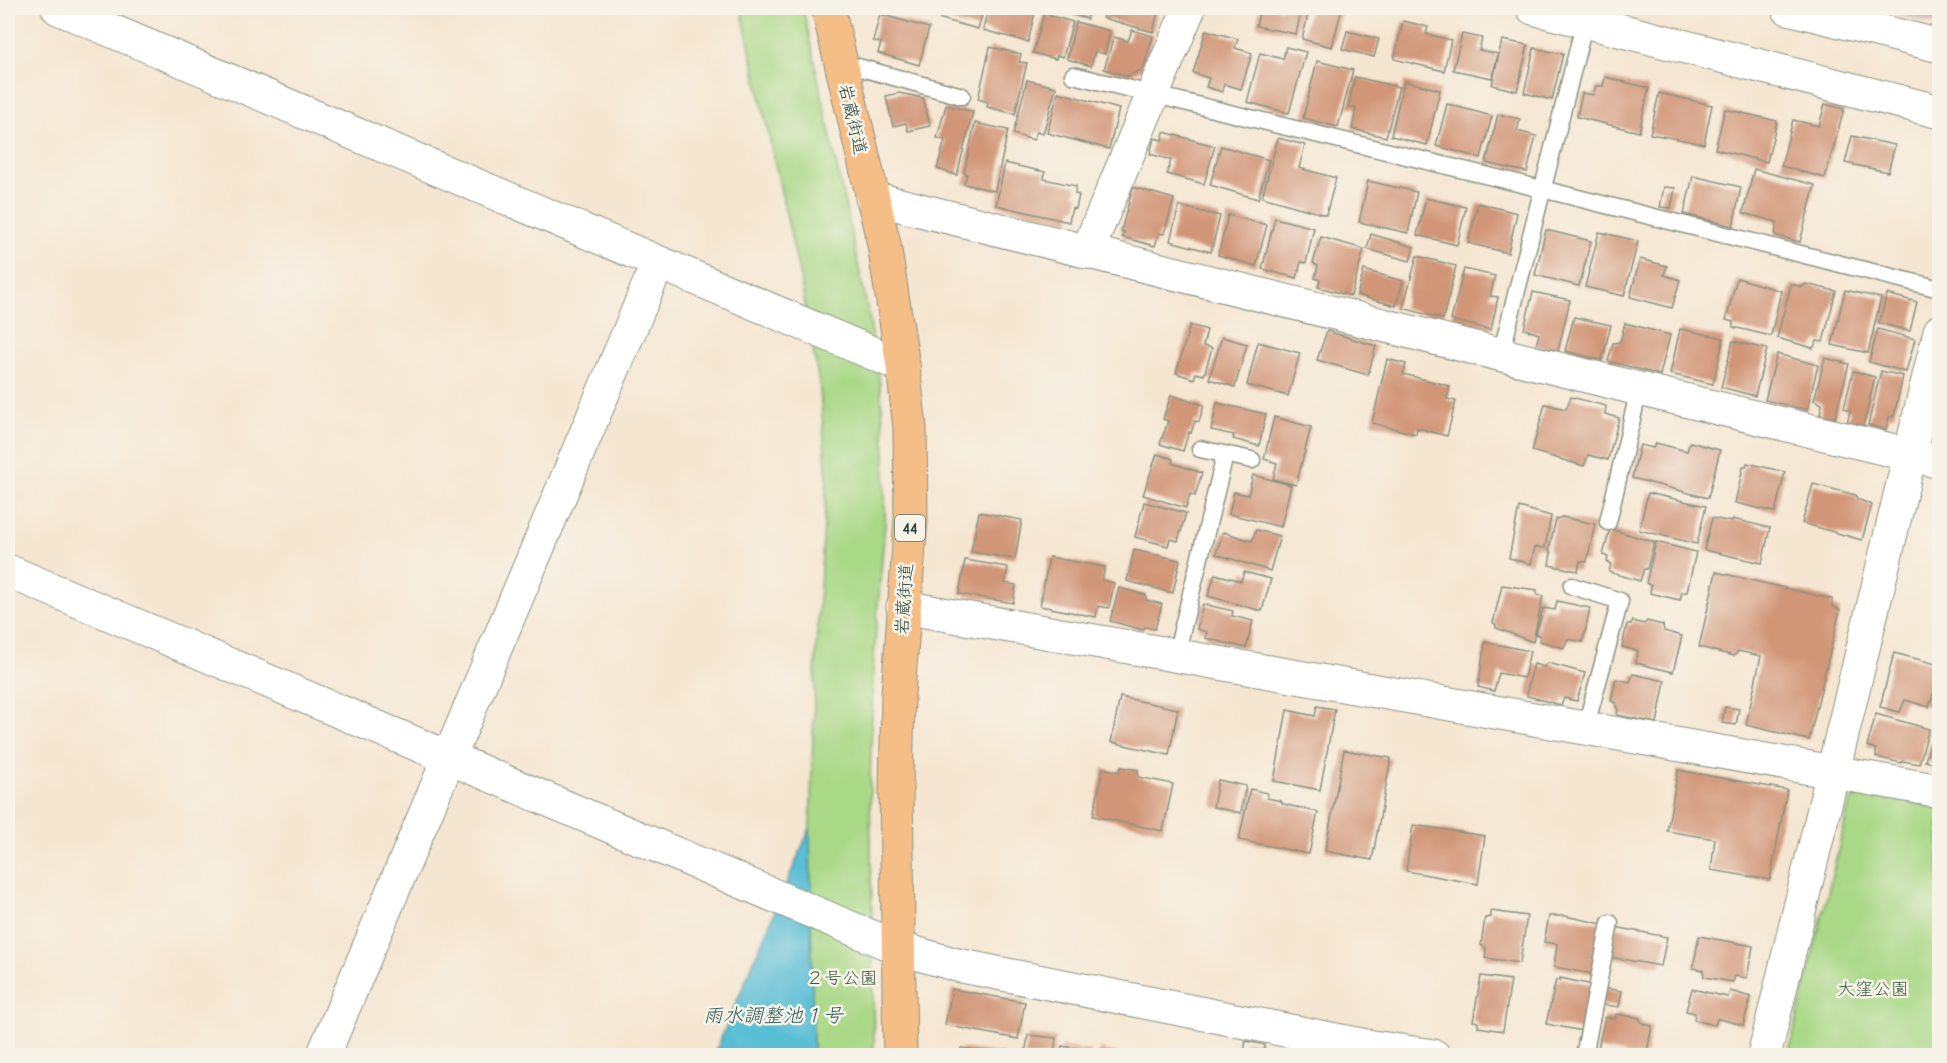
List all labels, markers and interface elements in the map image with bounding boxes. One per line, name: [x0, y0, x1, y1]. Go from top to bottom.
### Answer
street label: 岩蔵街道: [834, 82, 871, 157]
road number: 44: [895, 515, 925, 541]
street label: 岩蔵街道: [892, 562, 917, 636]
park label: ２号公園: [806, 968, 878, 989]
park label: 大窪公園: [1837, 979, 1909, 1000]
water label: 雨水調整池１号: [703, 1004, 845, 1027]

